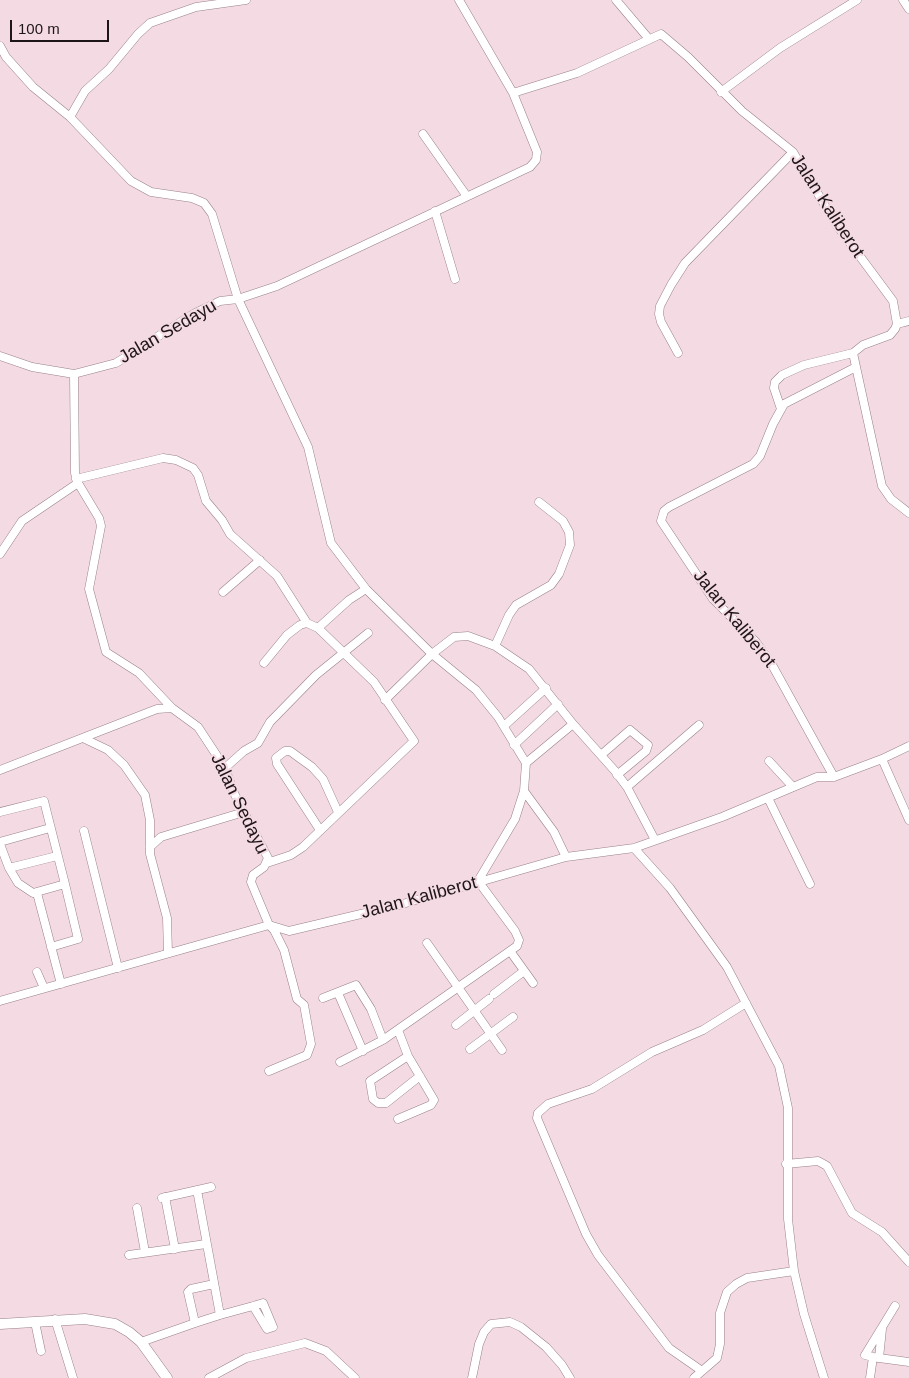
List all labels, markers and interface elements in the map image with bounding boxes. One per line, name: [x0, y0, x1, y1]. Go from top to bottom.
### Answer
scale bar: [12, 10, 111, 42]
text: 100 m: [18, 20, 60, 37]
street label: Jalan Kaliberot: [786, 150, 868, 262]
street label: Jalan Sedayu: [115, 295, 221, 369]
street label: Jalan Kaliberot: [688, 566, 780, 672]
street label: Jalan Sedayu: [205, 750, 273, 858]
street label: Jalan Kaliberot: [359, 872, 479, 924]

